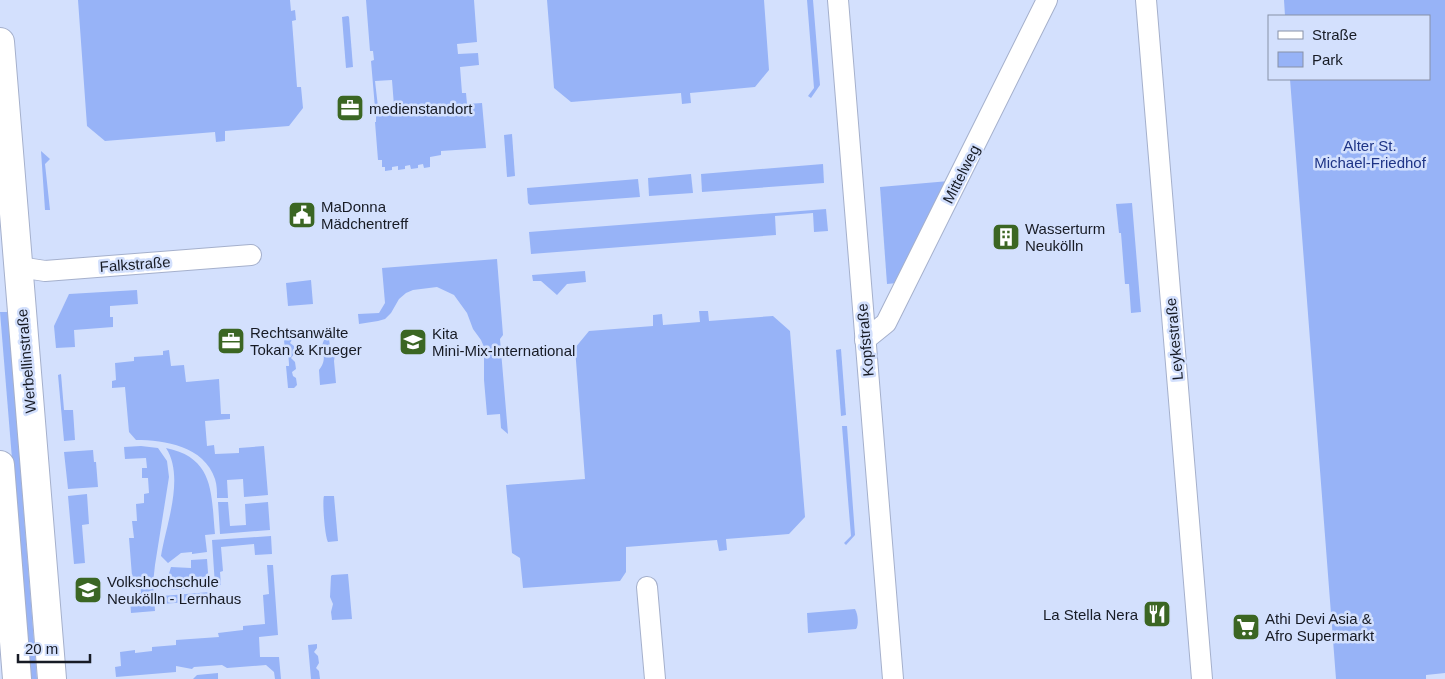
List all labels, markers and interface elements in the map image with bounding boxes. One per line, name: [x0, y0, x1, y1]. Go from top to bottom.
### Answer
legend: [1268, 15, 1430, 80]
text: Straße: [1312, 26, 1357, 43]
text: Park: [1312, 51, 1343, 68]
office icon: medienstandort: [335, 93, 365, 123]
place label: medienstandort: [369, 100, 473, 117]
park label: Alter St. Michael-Friedhof: [1314, 137, 1427, 171]
street label: Mittelweg: [939, 142, 983, 206]
place label: MaDonna Mädchentreff: [321, 198, 409, 232]
public building icon: MaDonna Mädchentreff: [287, 200, 317, 230]
place label: Wasserturm Neukölln: [1025, 220, 1105, 254]
building icon: Wasserturm Neukölln: [991, 222, 1021, 252]
street label: Falkstraße: [99, 253, 171, 275]
street label: Leykestraße: [1162, 297, 1186, 381]
street label: Kopfstraße: [853, 303, 877, 377]
street label: Werbellinstraße: [13, 308, 39, 414]
place label: Rechtsanwälte Tokan & Krueger: [250, 324, 362, 358]
place label: Kita Mini-Mix-International: [432, 325, 575, 359]
office icon: Rechtsanwälte Tokan & Krueger: [216, 326, 246, 356]
school or university icon: Kita Mini-Mix-International: [398, 327, 428, 357]
place label: Volkshochschule Neukölln - Lernhaus: [107, 573, 241, 607]
school or university icon: Volkshochschule Neukölln - Lernhaus: [73, 575, 103, 605]
restaurant icon: La Stella Nera: [1142, 599, 1172, 629]
place label: La Stella Nera: [1043, 606, 1139, 623]
place label: Athi Devi Asia & Afro Supermarkt: [1265, 610, 1375, 644]
supermarket icon: Athi Devi Asia & Afro Supermarkt: [1231, 612, 1261, 642]
scale bar: [18, 632, 90, 664]
text: 20 m: [25, 640, 58, 657]

